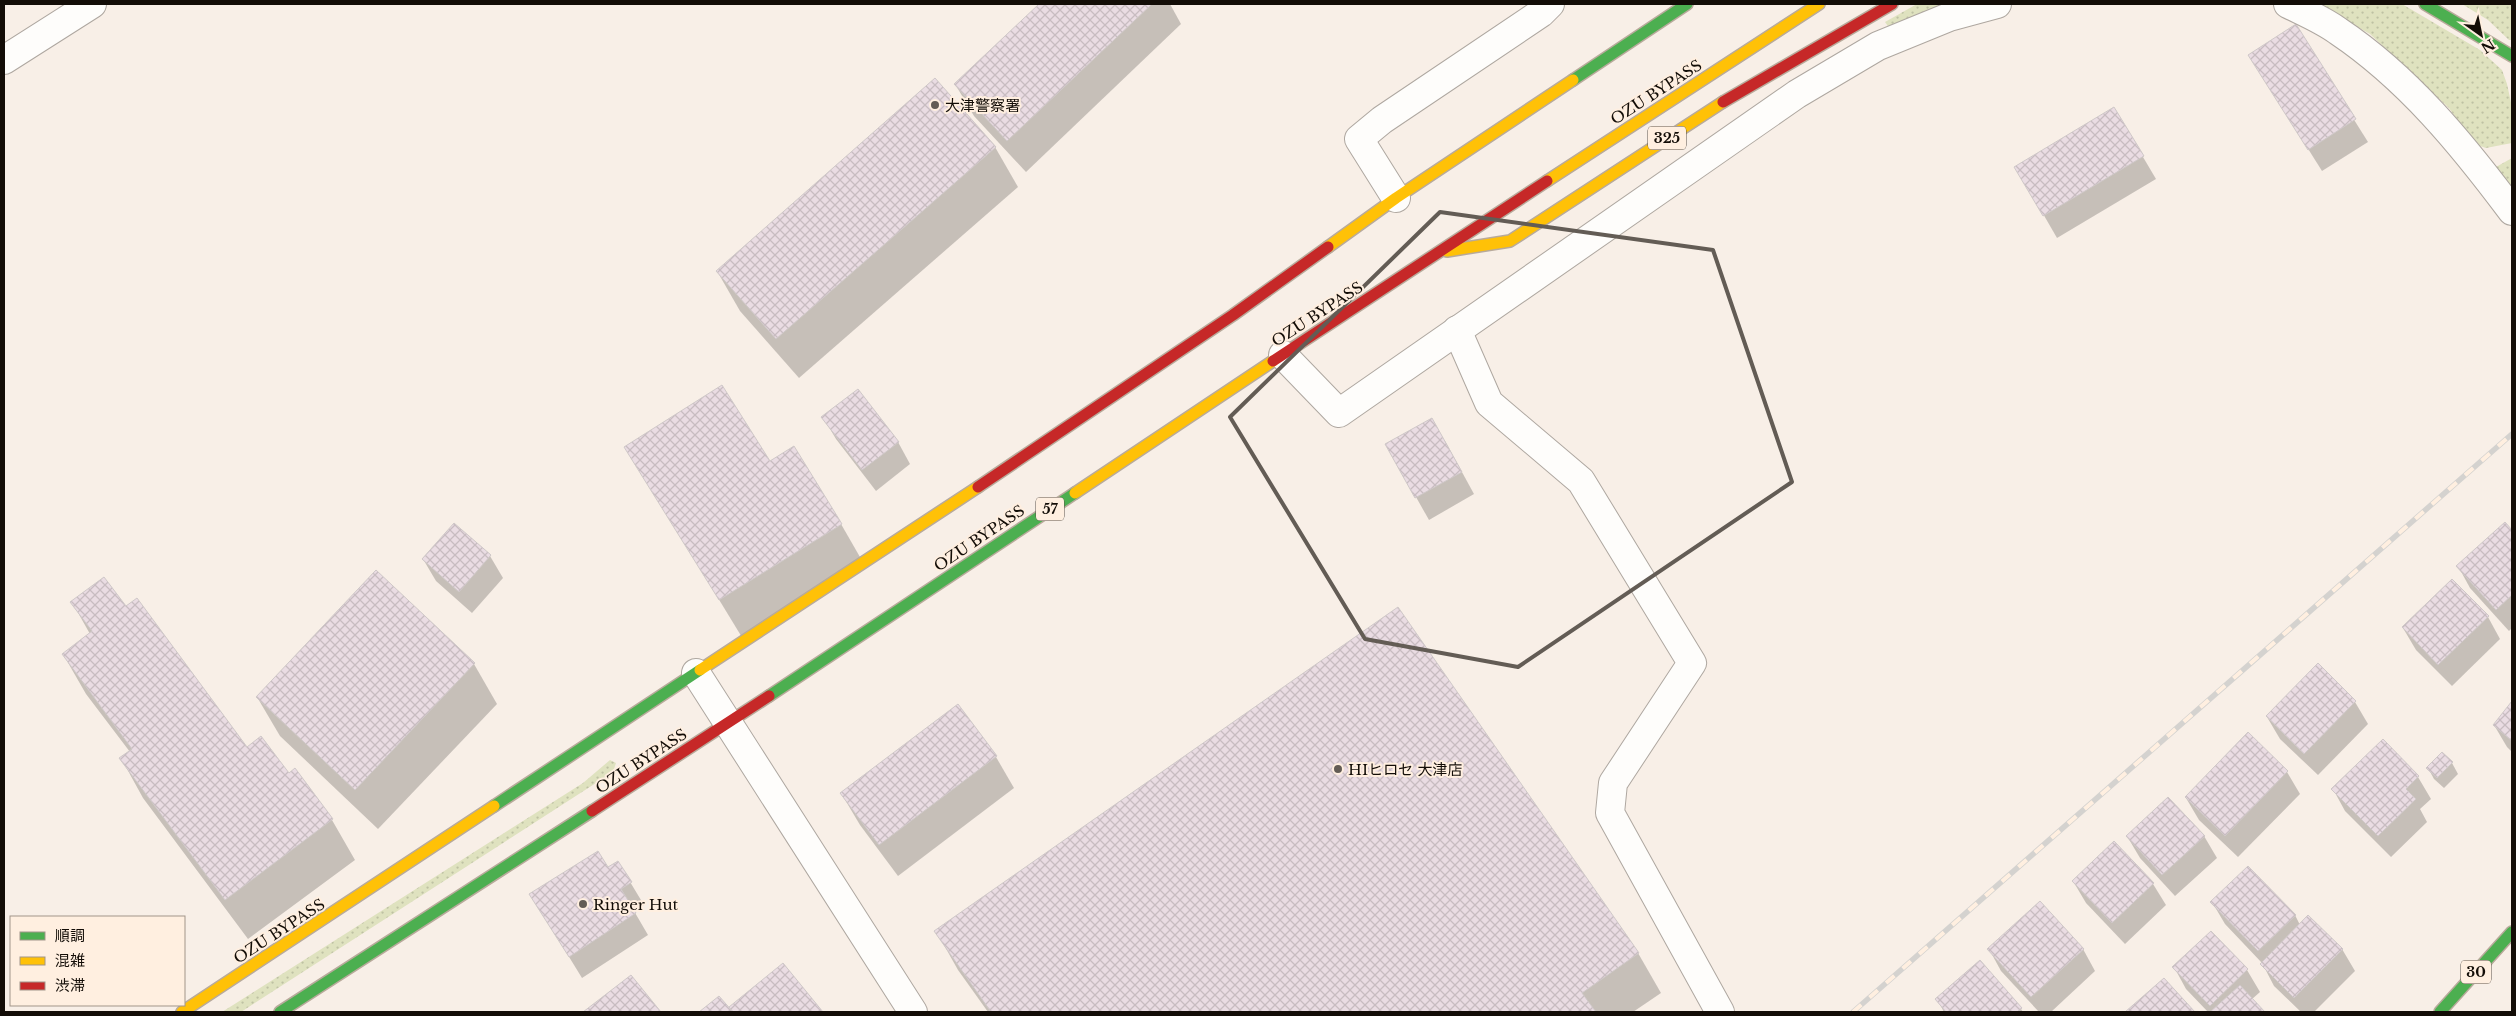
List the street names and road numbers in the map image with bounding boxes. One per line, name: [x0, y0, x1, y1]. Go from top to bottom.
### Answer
street label: OZU BYPASS: [1607, 55, 1705, 129]
road number: 325: [1648, 126, 1686, 150]
street label: OZU BYPASS: [1268, 277, 1366, 351]
road number: 57: [1036, 498, 1064, 520]
street label: OZU BYPASS: [930, 501, 1028, 575]
street label: OZU BYPASS: [592, 724, 690, 798]
street label: OZU BYPASS: [230, 894, 328, 968]
road number: 30: [2461, 960, 2491, 984]

